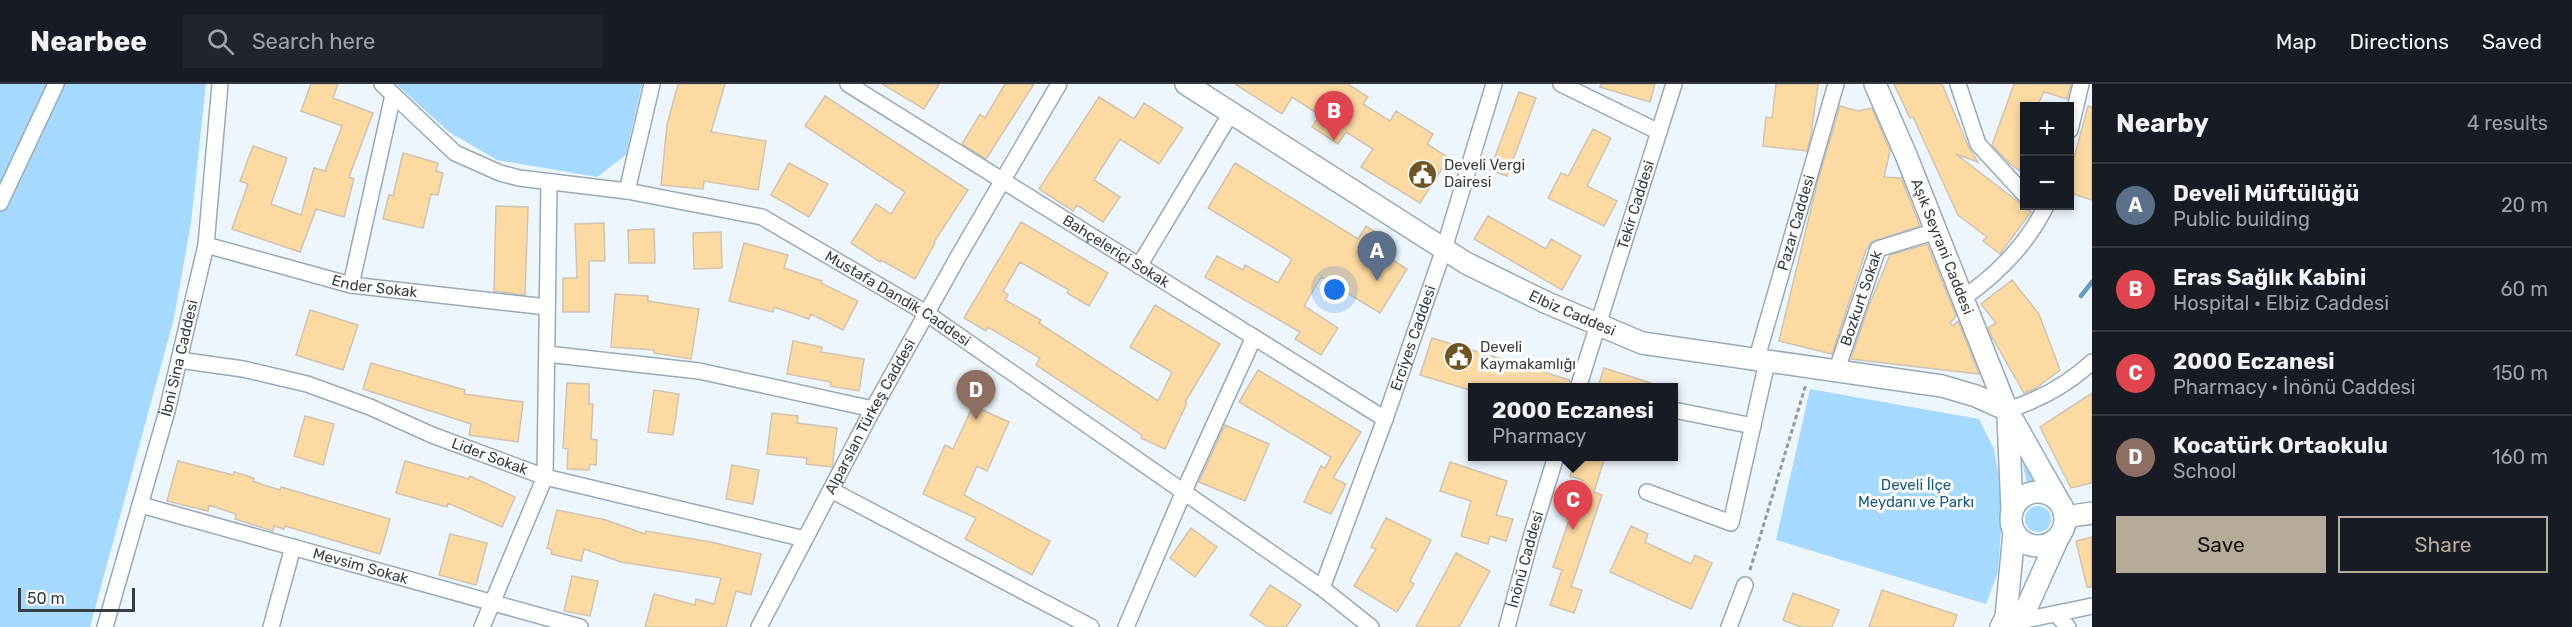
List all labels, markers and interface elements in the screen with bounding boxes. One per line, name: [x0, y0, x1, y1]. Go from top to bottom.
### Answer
search box: [183, 14, 603, 68]
text: Nearbee: [30, 25, 147, 58]
icon: search: [204, 25, 237, 58]
text: Search here: [252, 28, 375, 55]
text: Map: [2276, 29, 2317, 54]
text: Directions: [2350, 29, 2449, 54]
text: Saved: [2482, 29, 2542, 54]
pin: B: [1314, 92, 1354, 141]
map controls: [2020, 102, 2074, 210]
button: +: [2020, 102, 2074, 156]
text: Nearby: [2116, 108, 2209, 139]
text: 4 results: [2467, 111, 2548, 135]
place label: Develi Vergi Dairesi: [1444, 156, 1525, 191]
button: −: [2020, 156, 2074, 210]
public building icon: Develi Vergi Dairesi: [1407, 158, 1439, 190]
street label: Tekir Caddesi: [1613, 158, 1658, 251]
street label: Pazar Caddesi: [1774, 173, 1818, 273]
street label: Aşık Seyrani Caddesi: [1907, 176, 1977, 317]
text: Develi Müftülüğü: [2173, 180, 2359, 207]
text: A: [2128, 193, 2143, 217]
text: 20 m: [2501, 193, 2548, 217]
text: Public building: [2173, 207, 2310, 231]
street label: Bahçeleriçi Sokak: [1059, 211, 1173, 292]
pin: A: [1358, 232, 1396, 281]
street label: Mustafa Dandik Caddesi: [822, 247, 974, 350]
street label: Bozkurt Sokak: [1837, 248, 1886, 348]
text: Eras Sağlık Kabini: [2173, 264, 2366, 291]
street label: Ender Sokak: [330, 271, 419, 301]
your location: [1320, 275, 1349, 304]
text: B: [2128, 277, 2143, 301]
text: 60 m: [2501, 277, 2548, 301]
street label: Erciyes Caddesi: [1387, 283, 1440, 393]
street label: Elbiz Caddesi: [1526, 287, 1618, 340]
text: Hospital · Elbiz Caddesi: [2173, 291, 2389, 315]
street label: İbni Sina Caddesi: [157, 298, 202, 419]
street label: Alparslan Türkeş Caddesi: [821, 336, 919, 497]
place label: Develi Kaymakamlığı: [1480, 338, 1576, 373]
public building icon: Develi Kaymakamlığı: [1443, 340, 1475, 372]
text: 2000 Eczanesi: [2173, 348, 2335, 375]
text: C: [2128, 361, 2143, 385]
text: 150 m: [2492, 361, 2548, 385]
pin: D: [956, 370, 996, 420]
text: Pharmacy · İnönü Caddesi: [2173, 375, 2416, 399]
popup: [1468, 383, 1678, 461]
text: 2000 Eczanesi: [1492, 397, 1654, 424]
text: Pharmacy: [1492, 424, 1586, 448]
text: Kocatürk Ortaokulu: [2173, 432, 2388, 459]
street label: Lider Sokak: [449, 434, 531, 479]
text: D: [2128, 445, 2143, 469]
text: 160 m: [2492, 445, 2548, 469]
text: School: [2173, 459, 2236, 483]
park label: Develi İlçe Meydanı ve Parkı: [1858, 476, 1974, 511]
pin: C: [1554, 480, 1592, 530]
street label: İnönü Caddesi: [1504, 509, 1547, 610]
button: Save: [2116, 516, 2326, 573]
button: Share: [2338, 516, 2548, 573]
street label: Mevsim Sokak: [311, 544, 411, 588]
scale bar: [18, 585, 135, 612]
text: 50 m: [27, 589, 65, 608]

